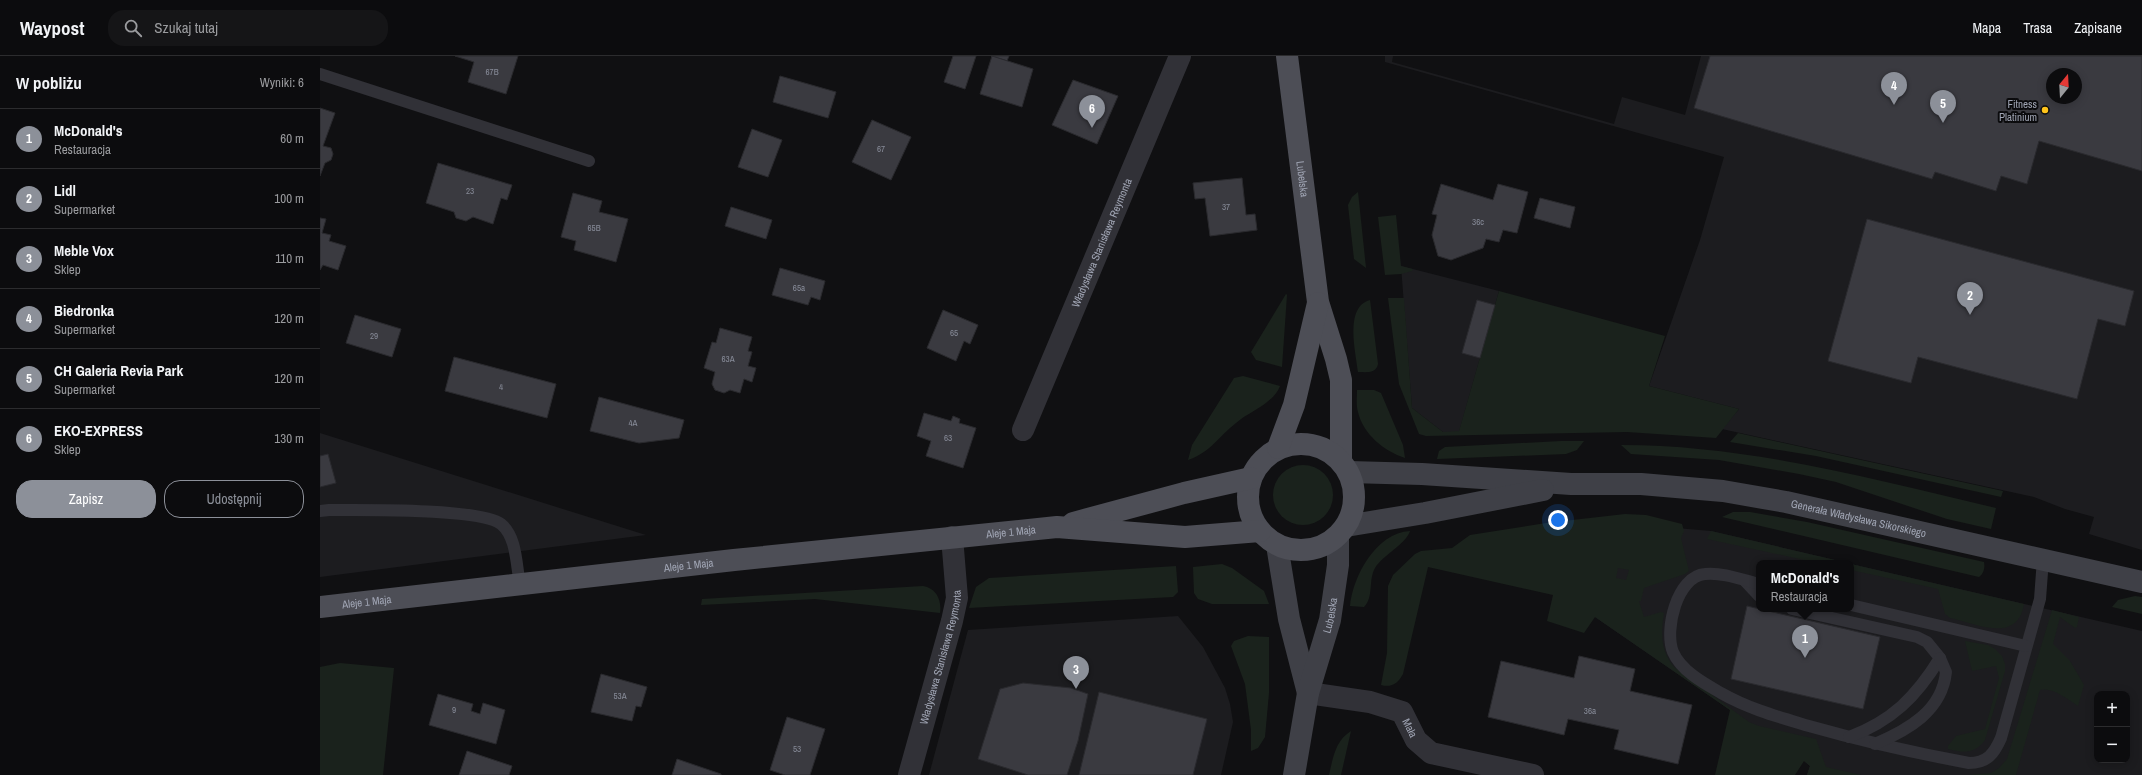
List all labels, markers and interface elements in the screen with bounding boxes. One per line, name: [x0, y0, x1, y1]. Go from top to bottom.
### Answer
search box: [108, 10, 388, 46]
text: Waypost: [20, 15, 84, 41]
icon: search: [122, 17, 144, 39]
text: Szukaj tutaj: [154, 17, 218, 38]
text: Mapa: [1972, 19, 2001, 37]
text: Trasa: [2023, 19, 2052, 37]
text: Zapisane: [2074, 19, 2122, 37]
house number: 67B: [485, 66, 499, 78]
north arrow: [2046, 68, 2082, 104]
text: W pobliżu: [16, 71, 82, 94]
pin: 4: [1881, 72, 1907, 105]
text: Wyniki: 6: [260, 74, 304, 91]
pin: 5: [1930, 90, 1956, 123]
pin: 6: [1079, 95, 1105, 128]
place label: Fitness Platinium: [1999, 97, 2037, 124]
marker: Fitness Platinium: [2040, 105, 2050, 115]
text: McDonald's: [54, 120, 123, 141]
text: 1: [26, 130, 32, 147]
text: 60 m: [280, 130, 304, 147]
text: Restauracja: [54, 141, 111, 158]
house number: 67: [877, 143, 885, 155]
street label: Lubelska: [1293, 160, 1312, 198]
street label: Władysława Stanisława Reymonta: [1068, 176, 1135, 309]
text: Lidl: [54, 180, 76, 201]
house number: 23: [466, 185, 474, 197]
text: 2: [26, 190, 32, 207]
text: 100 m: [274, 190, 304, 207]
text: Supermarket: [54, 201, 115, 218]
house number: 37: [1222, 201, 1230, 213]
house number: 36c: [1472, 216, 1484, 228]
house number: 65B: [587, 222, 601, 234]
text: Meble Vox: [54, 240, 114, 261]
text: 3: [26, 250, 32, 267]
text: 110 m: [275, 250, 304, 267]
text: Sklep: [54, 261, 81, 278]
house number: 65a: [793, 282, 805, 294]
pin: 2: [1957, 282, 1983, 315]
text: Biedronka: [54, 300, 114, 321]
text: 4: [26, 310, 32, 327]
text: 120 m: [274, 310, 304, 327]
text: Supermarket: [54, 321, 115, 338]
house number: 65: [950, 327, 958, 339]
house number: 29: [370, 330, 378, 342]
house number: 63A: [721, 353, 735, 365]
text: CH Galeria Revia Park: [54, 360, 183, 381]
text: 5: [26, 370, 32, 387]
text: 120 m: [274, 370, 304, 387]
text: Supermarket: [54, 381, 115, 398]
house number: 4: [499, 381, 503, 393]
house number: 4A: [628, 417, 638, 429]
text: EKO-EXPRESS: [54, 420, 143, 441]
text: 6: [26, 430, 32, 447]
text: 130 m: [274, 430, 304, 447]
house number: 63: [944, 432, 952, 444]
text: Sklep: [54, 441, 81, 458]
button: Zapisz: [16, 480, 156, 518]
button: Udostępnij: [164, 480, 304, 518]
street label: Generała Władysława Sikorskiego: [1790, 496, 1928, 540]
your location: [1548, 510, 1568, 530]
street label: Aleje 1 Maja: [984, 522, 1036, 541]
street label: Aleje 1 Maja: [662, 555, 714, 575]
popup: [1756, 560, 1854, 612]
text: McDonald's: [1771, 567, 1839, 588]
text: Restauracja: [1771, 588, 1828, 605]
street label: Władysława Stanisława Reymonta: [916, 590, 964, 726]
street label: Aleje 1 Maja: [340, 592, 392, 612]
street label: Lubelska: [1319, 597, 1340, 635]
pin: 1: [1792, 625, 1818, 658]
pin: 3: [1063, 656, 1089, 689]
house number: 53A: [613, 690, 627, 702]
map controls: [2094, 691, 2130, 763]
button: +: [2094, 691, 2130, 727]
house number: 9: [452, 704, 456, 716]
house number: 36a: [1584, 705, 1596, 717]
street label: Mała: [1399, 716, 1421, 740]
button: −: [2094, 727, 2130, 763]
house number: 53: [793, 743, 801, 755]

